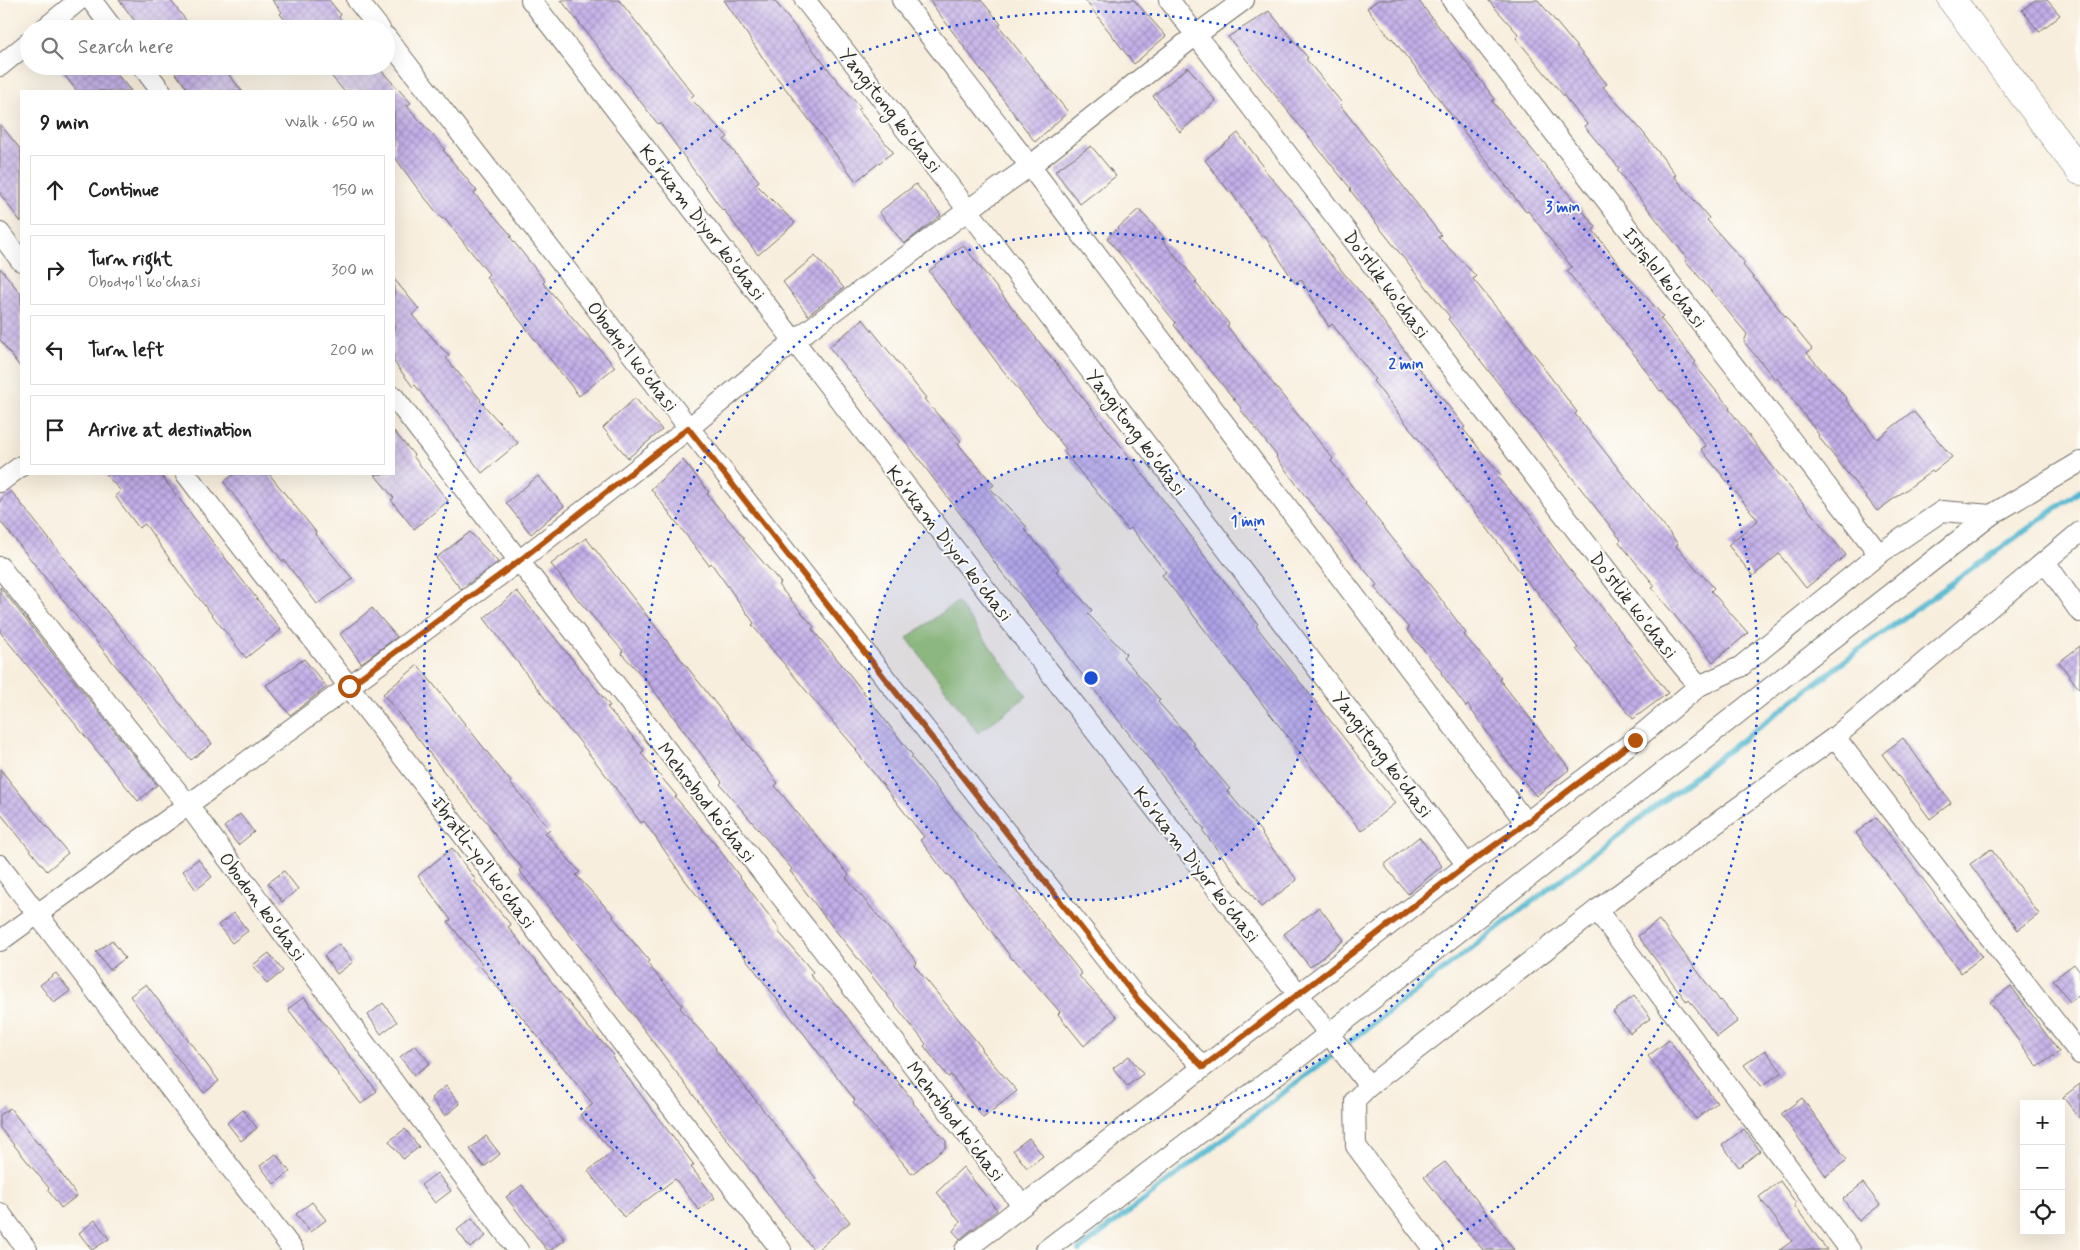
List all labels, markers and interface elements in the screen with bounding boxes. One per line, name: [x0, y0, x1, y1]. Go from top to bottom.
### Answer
search box: [20, 20, 395, 75]
icon: search: [38, 34, 66, 62]
text: Search here: [78, 35, 174, 60]
street label: Yangitong ko'chasi: [832, 43, 947, 180]
text: 9 min: [40, 109, 89, 137]
text: Walk · 650 m: [285, 112, 375, 133]
street label: Ko'rkam Diyor ko'chasi: [633, 140, 771, 306]
icon: ahead: [41, 176, 69, 204]
text: Continue: [88, 178, 159, 203]
text: 150 m: [332, 180, 374, 201]
text: 3 min: [1546, 198, 1580, 218]
street label: Istiqlol ko'chasi: [1617, 222, 1711, 334]
street label: Do'stlik ko'chasi: [1337, 226, 1435, 344]
text: Turn right: [88, 247, 172, 272]
icon: right: [41, 256, 69, 284]
text: 300 m: [331, 260, 374, 281]
text: Obodyo'l ko'chasi: [88, 272, 201, 293]
street label: Obodyo'l ko'chasi: [581, 296, 683, 417]
icon: left: [41, 336, 69, 364]
text: Turn left: [88, 338, 164, 363]
text: 200 m: [330, 340, 374, 361]
text: 2 min: [1388, 355, 1424, 375]
street label: Yangitong ko'chasi: [1078, 365, 1192, 502]
icon: arrive: [41, 416, 69, 444]
text: Arrive at destination: [88, 418, 252, 443]
street label: Ko'rkam Diyor ko'chasi: [880, 461, 1018, 627]
text: 1 min: [1231, 512, 1265, 532]
street label: Do'stlik ko'chasi: [1583, 547, 1682, 664]
centre of rings: [1082, 669, 1100, 687]
route start: [338, 675, 361, 698]
street label: Yangitong ko'chasi: [1324, 687, 1438, 824]
route end: [1624, 729, 1647, 752]
street label: Mehrobod ko'chasi: [651, 738, 761, 868]
street label: Ko'rkam Diyor ko'chasi: [1127, 782, 1265, 948]
street label: Ibratli-yo'l ko'chasi: [424, 792, 541, 935]
street label: Obodon ko'chasi: [213, 847, 311, 966]
street label: Mehrobod ko'chasi: [900, 1057, 1010, 1187]
map controls: [2020, 1100, 2065, 1235]
button: +: [2020, 1100, 2065, 1145]
button: −: [2020, 1145, 2065, 1190]
button: locate: [2020, 1190, 2065, 1235]

